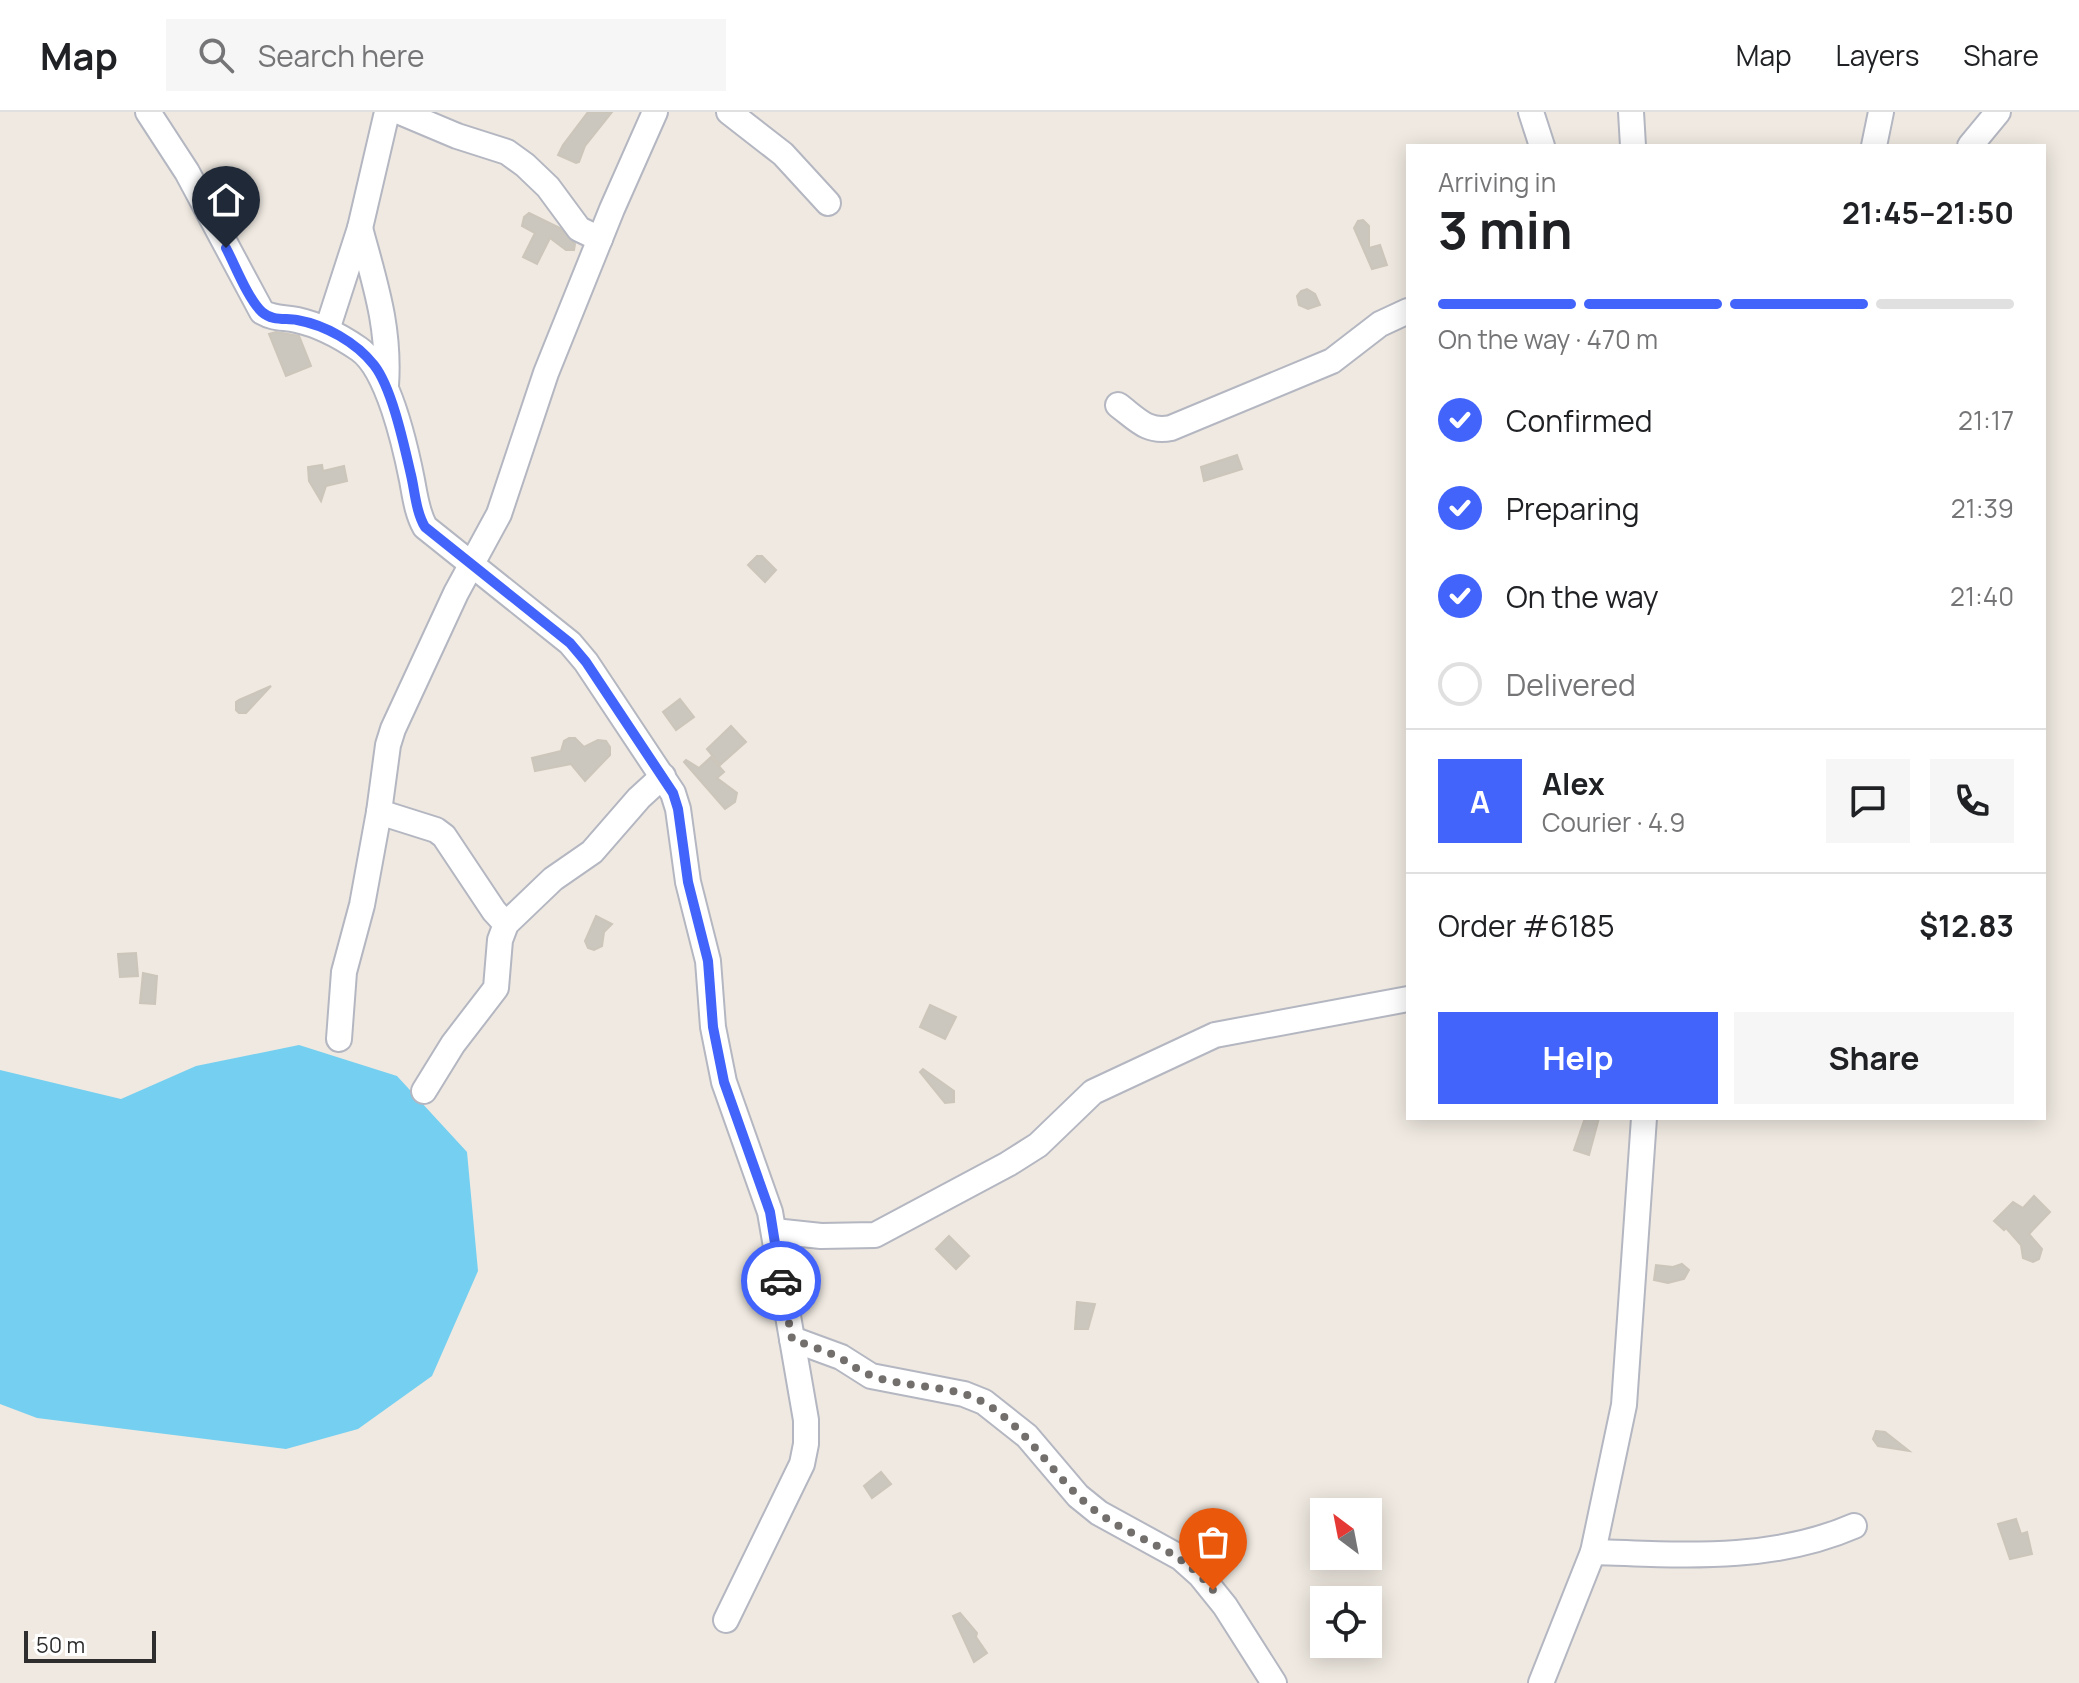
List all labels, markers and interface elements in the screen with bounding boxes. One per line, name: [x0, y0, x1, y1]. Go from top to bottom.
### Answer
search box: [166, 19, 726, 91]
text: Map: [40, 29, 118, 81]
icon: search: [194, 33, 238, 77]
text: Search here: [258, 35, 425, 76]
text: Map: [1736, 36, 1792, 74]
text: Layers: [1836, 36, 1919, 74]
text: Share: [1963, 36, 2039, 74]
text: Arriving in: [1438, 164, 1556, 200]
pin: [192, 166, 260, 248]
icon: home: [204, 178, 248, 222]
text: 21:45–21:50: [1842, 192, 2014, 233]
text: 3 min: [1438, 194, 1573, 265]
text: On the way · 470 m: [1438, 321, 1658, 357]
icon: check: [1438, 398, 1482, 442]
text: Confirmed: [1506, 400, 1653, 441]
text: 21:17: [1958, 402, 2014, 438]
icon: check: [1438, 486, 1482, 530]
text: Preparing: [1506, 488, 1640, 529]
text: 21:39: [1951, 490, 2014, 526]
icon: check: [1438, 574, 1482, 618]
text: On the way: [1506, 576, 1659, 617]
text: 21:40: [1950, 578, 2014, 614]
text: Delivered: [1506, 664, 1636, 705]
button: chat: [1826, 759, 1910, 843]
button: phone: [1930, 759, 2014, 843]
text: Alex: [1542, 763, 1605, 804]
text: A: [1470, 781, 1490, 822]
text: Courier · 4.9: [1542, 804, 1685, 840]
text: Order #6185: [1438, 905, 1615, 946]
text: $12.83: [1919, 905, 2014, 946]
button: Help: [1438, 1012, 1718, 1104]
button: Share: [1734, 1012, 2014, 1104]
courier: [741, 1241, 821, 1321]
icon: car: [759, 1259, 803, 1303]
north arrow: [1310, 1498, 1382, 1570]
map controls: [1310, 1498, 1382, 1658]
pin: [1179, 1508, 1247, 1590]
icon: bag: [1191, 1520, 1235, 1564]
button: locate: [1310, 1586, 1382, 1658]
scale bar: [24, 1627, 156, 1663]
text: 50 m: [36, 1630, 85, 1660]

